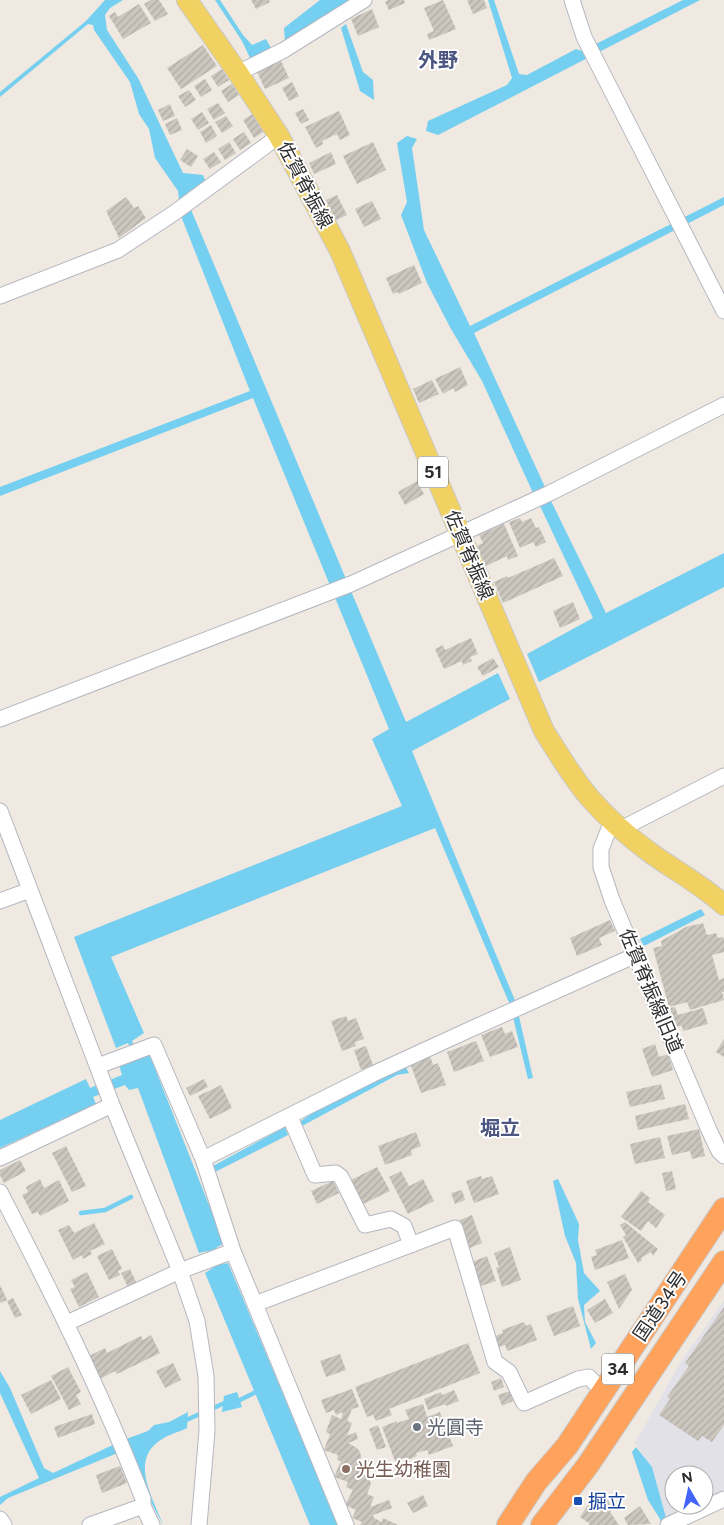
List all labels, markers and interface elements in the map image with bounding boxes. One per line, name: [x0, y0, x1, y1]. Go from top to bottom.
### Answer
district label: 外野: [418, 48, 458, 72]
street label: 佐賀脊振線: [273, 138, 337, 232]
road number: 51: [418, 457, 448, 488]
street label: 佐賀脊振線: [440, 507, 498, 603]
street label: 佐賀脊振線旧道: [614, 925, 688, 1057]
district label: 堀立: [480, 1116, 520, 1140]
street label: 国道34号: [628, 1267, 692, 1345]
road number: 34: [602, 1354, 634, 1385]
place label: 光圓寺: [427, 1416, 484, 1439]
marker: 光圓寺: [411, 1421, 423, 1433]
place label: 光生幼稚園: [356, 1458, 451, 1481]
marker: 光生幼稚園: [340, 1463, 352, 1475]
north arrow: [664, 1465, 714, 1515]
text: N: [680, 1468, 694, 1487]
place label: 掘立: [588, 1490, 626, 1513]
marker: 掘立: [572, 1495, 584, 1507]

